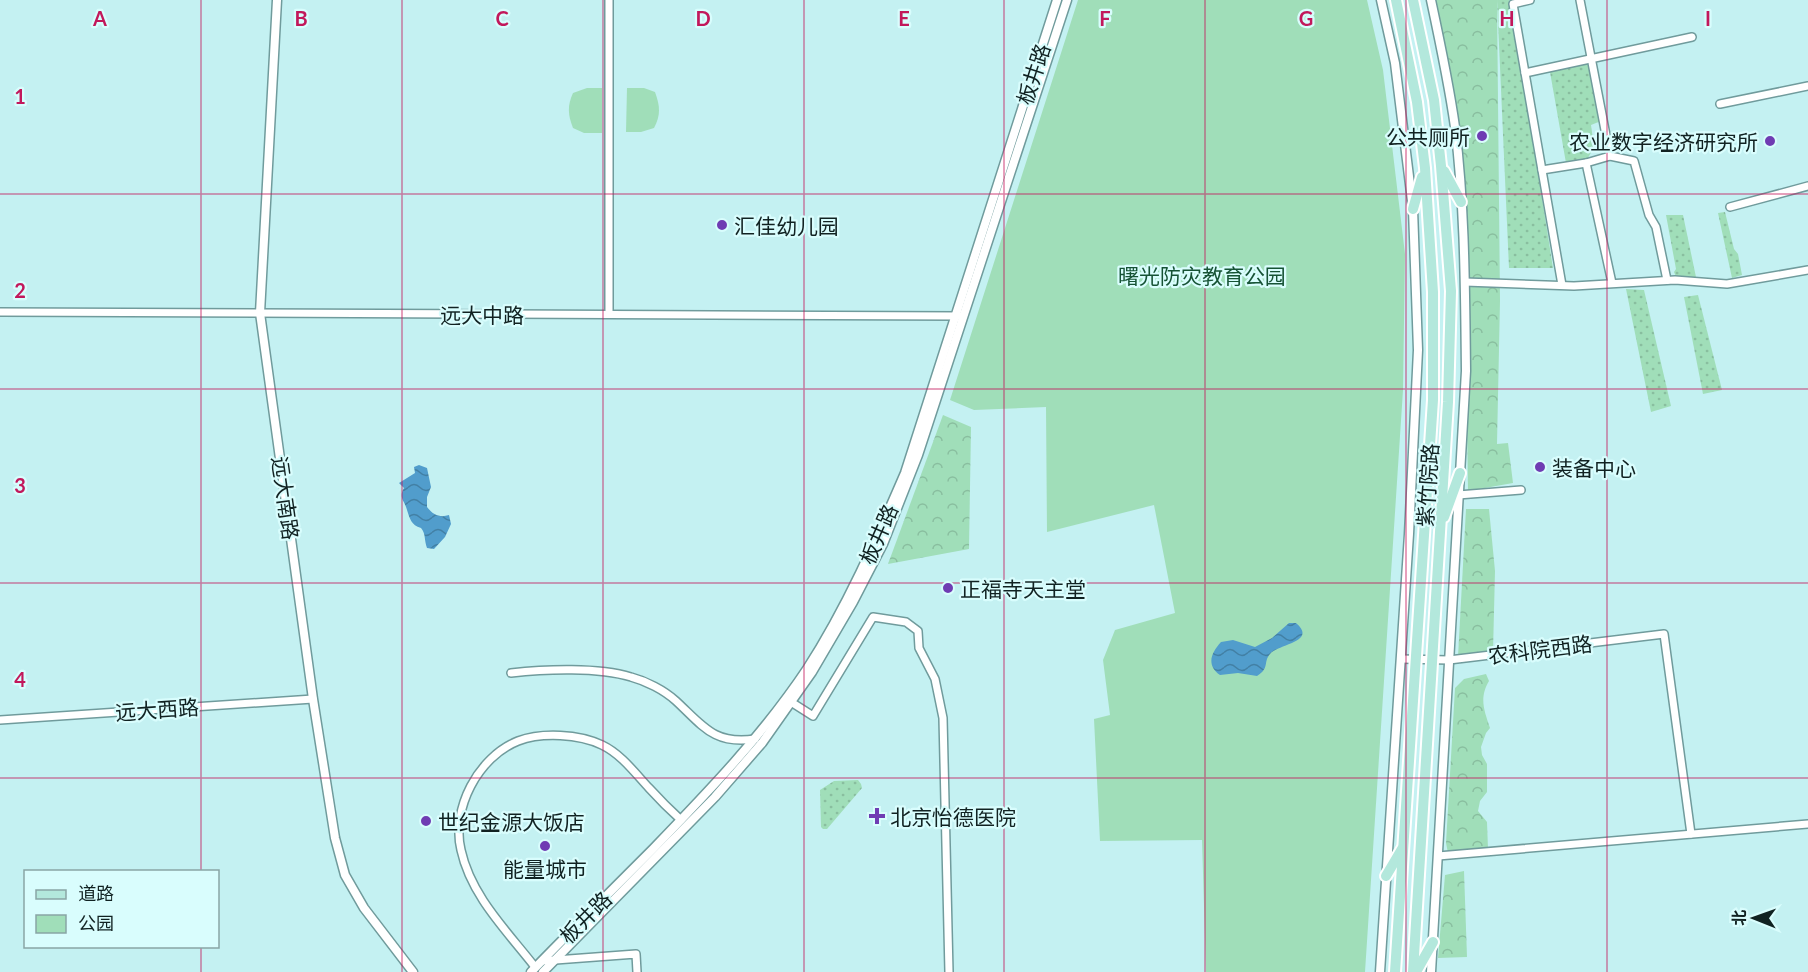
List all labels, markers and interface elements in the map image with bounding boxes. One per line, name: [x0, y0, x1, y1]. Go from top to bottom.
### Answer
text: A: [92, 6, 107, 30]
text: B: [294, 6, 308, 30]
text: C: [495, 6, 509, 30]
text: D: [695, 6, 711, 30]
text: E: [898, 6, 910, 30]
text: F: [1099, 6, 1111, 30]
text: G: [1299, 6, 1313, 30]
text: H: [1499, 6, 1515, 30]
text: I: [1705, 6, 1711, 30]
street label: 板井路: [1011, 40, 1055, 108]
text: 1: [14, 84, 26, 108]
place label: 公共厕所: [1386, 124, 1470, 149]
marker: 公共厕所: [1475, 129, 1489, 143]
place label: 农业数字经济研究所: [1569, 129, 1758, 154]
marker: 农业数字经济研究所: [1763, 134, 1777, 148]
place label: 汇佳幼儿园: [734, 213, 839, 238]
marker: 汇佳幼儿园: [715, 218, 729, 232]
park label: 曙光防灾教育公园: [1118, 263, 1286, 288]
text: 2: [14, 278, 26, 302]
street label: 远大中路: [440, 302, 524, 327]
street label: 紫竹院路: [1412, 442, 1442, 528]
street label: 远大南路: [268, 455, 304, 541]
place label: 装备中心: [1552, 455, 1636, 480]
marker: 装备中心: [1533, 460, 1547, 474]
text: 3: [14, 473, 26, 497]
street label: 板井路: [854, 500, 902, 568]
place label: 正福寺天主堂: [960, 576, 1086, 601]
marker: 正福寺天主堂: [941, 581, 955, 595]
street label: 农科院西路: [1486, 630, 1594, 668]
text: 4: [14, 667, 26, 691]
street label: 远大西路: [114, 694, 200, 724]
place label: 北京怡德医院: [890, 804, 1016, 829]
marker: 北京怡德医院: [868, 807, 886, 825]
place label: 世纪金源大饭店: [438, 809, 585, 834]
marker: 世纪金源大饭店: [419, 814, 433, 828]
marker: 能量城市: [538, 839, 552, 853]
place label: 能量城市: [503, 856, 587, 881]
legend: [24, 870, 219, 948]
text: 道路: [78, 882, 114, 904]
street label: 板井路: [554, 886, 616, 948]
north arrow: [1724, 888, 1784, 948]
text: 北: [1729, 910, 1748, 926]
text: 公园: [78, 912, 114, 934]

